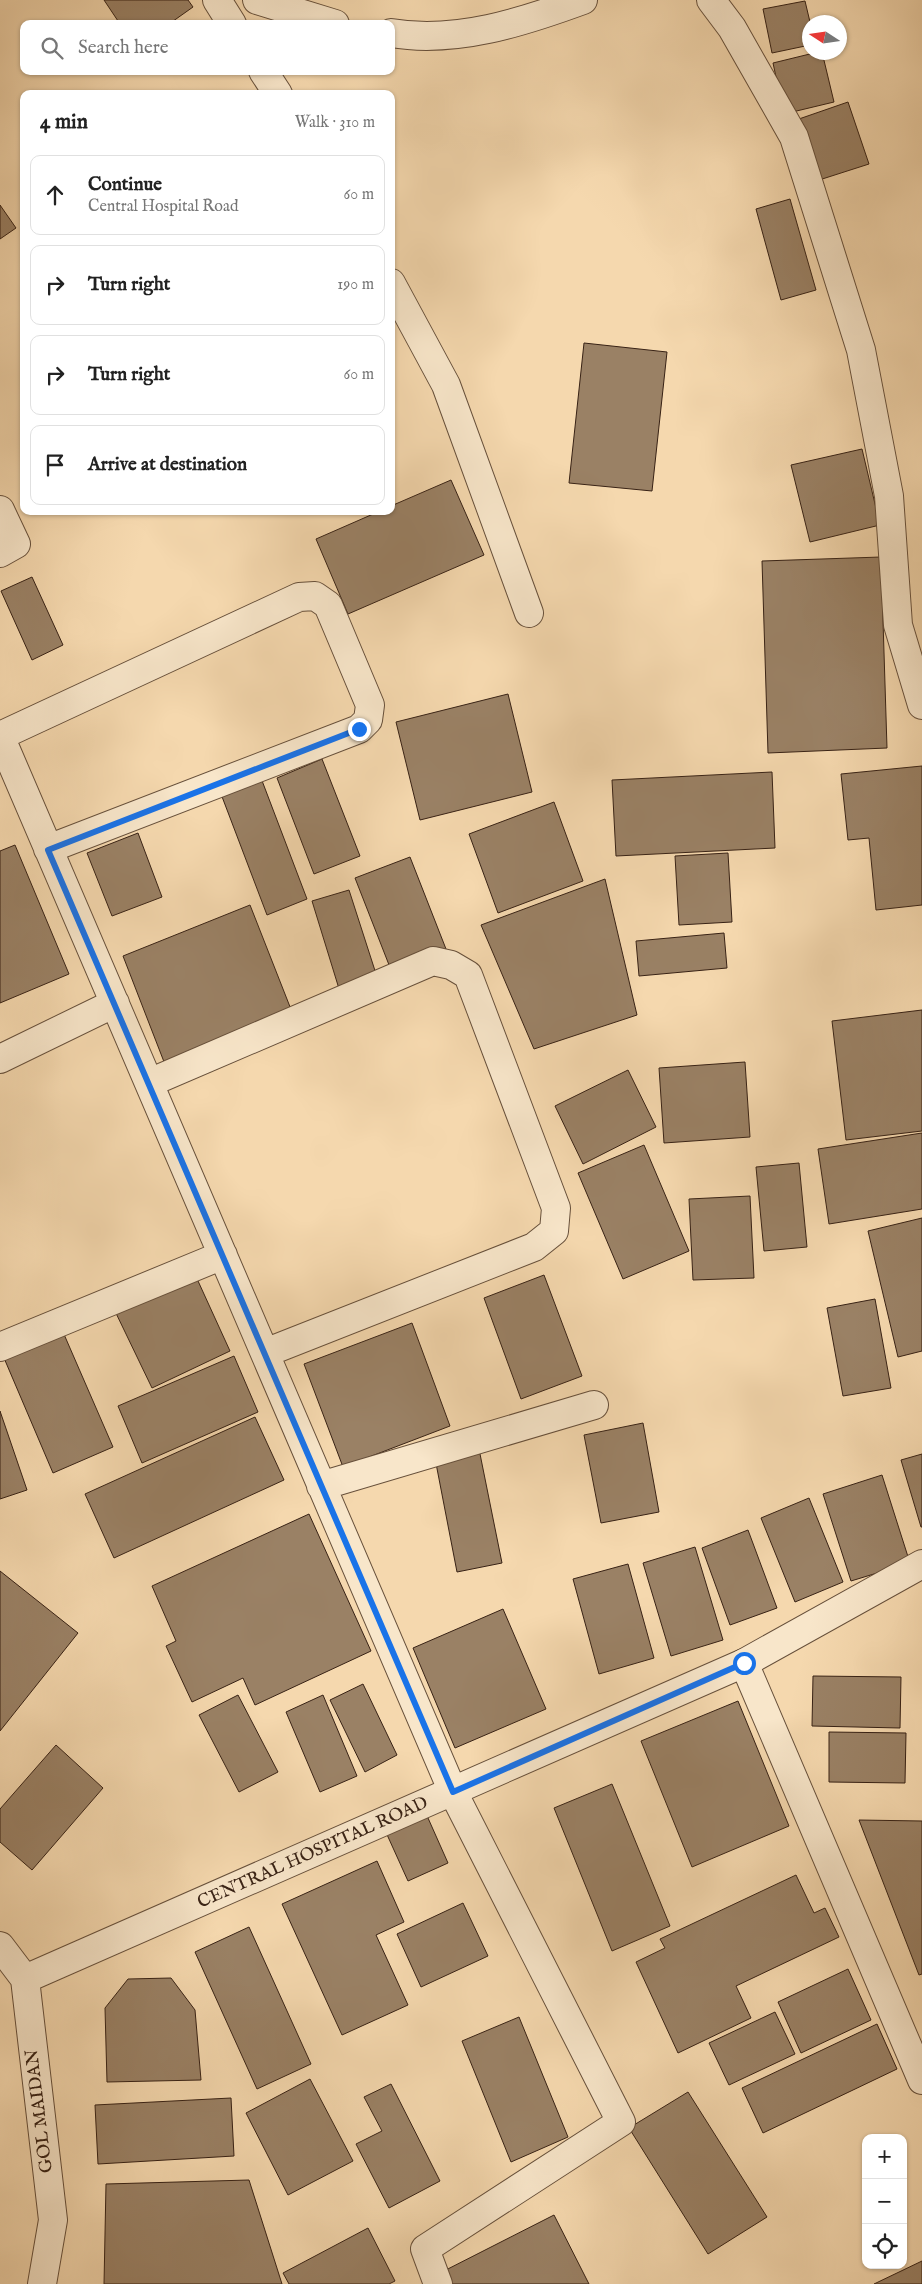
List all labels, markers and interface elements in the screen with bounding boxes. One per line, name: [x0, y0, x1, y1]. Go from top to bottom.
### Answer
north arrow: [802, 15, 847, 60]
search box: [20, 20, 395, 75]
icon: search: [38, 34, 66, 62]
text: Search here: [78, 36, 169, 60]
text: 4 min: [40, 109, 88, 136]
text: Walk · 310 m: [295, 113, 375, 133]
text: Continue: [88, 173, 162, 197]
icon: ahead: [41, 181, 69, 209]
text: 60 m: [344, 185, 374, 205]
text: Central Hospital Road: [88, 197, 238, 217]
icon: right: [41, 271, 69, 299]
text: Turn right: [88, 273, 170, 297]
text: 190 m: [337, 275, 374, 295]
icon: right: [41, 361, 69, 389]
text: Turn right: [88, 363, 170, 387]
text: 60 m: [344, 365, 374, 385]
icon: arrive: [41, 451, 69, 479]
text: Arrive at destination: [88, 453, 247, 477]
route end: [348, 718, 371, 741]
route start: [733, 1652, 756, 1675]
street label: CENTRAL HOSPITAL ROAD: [194, 1792, 432, 1914]
street label: GOL MAIDAN: [21, 2047, 59, 2174]
map controls: [862, 2134, 907, 2269]
button: +: [862, 2134, 907, 2179]
button: −: [862, 2179, 907, 2224]
button: locate: [862, 2224, 907, 2269]

